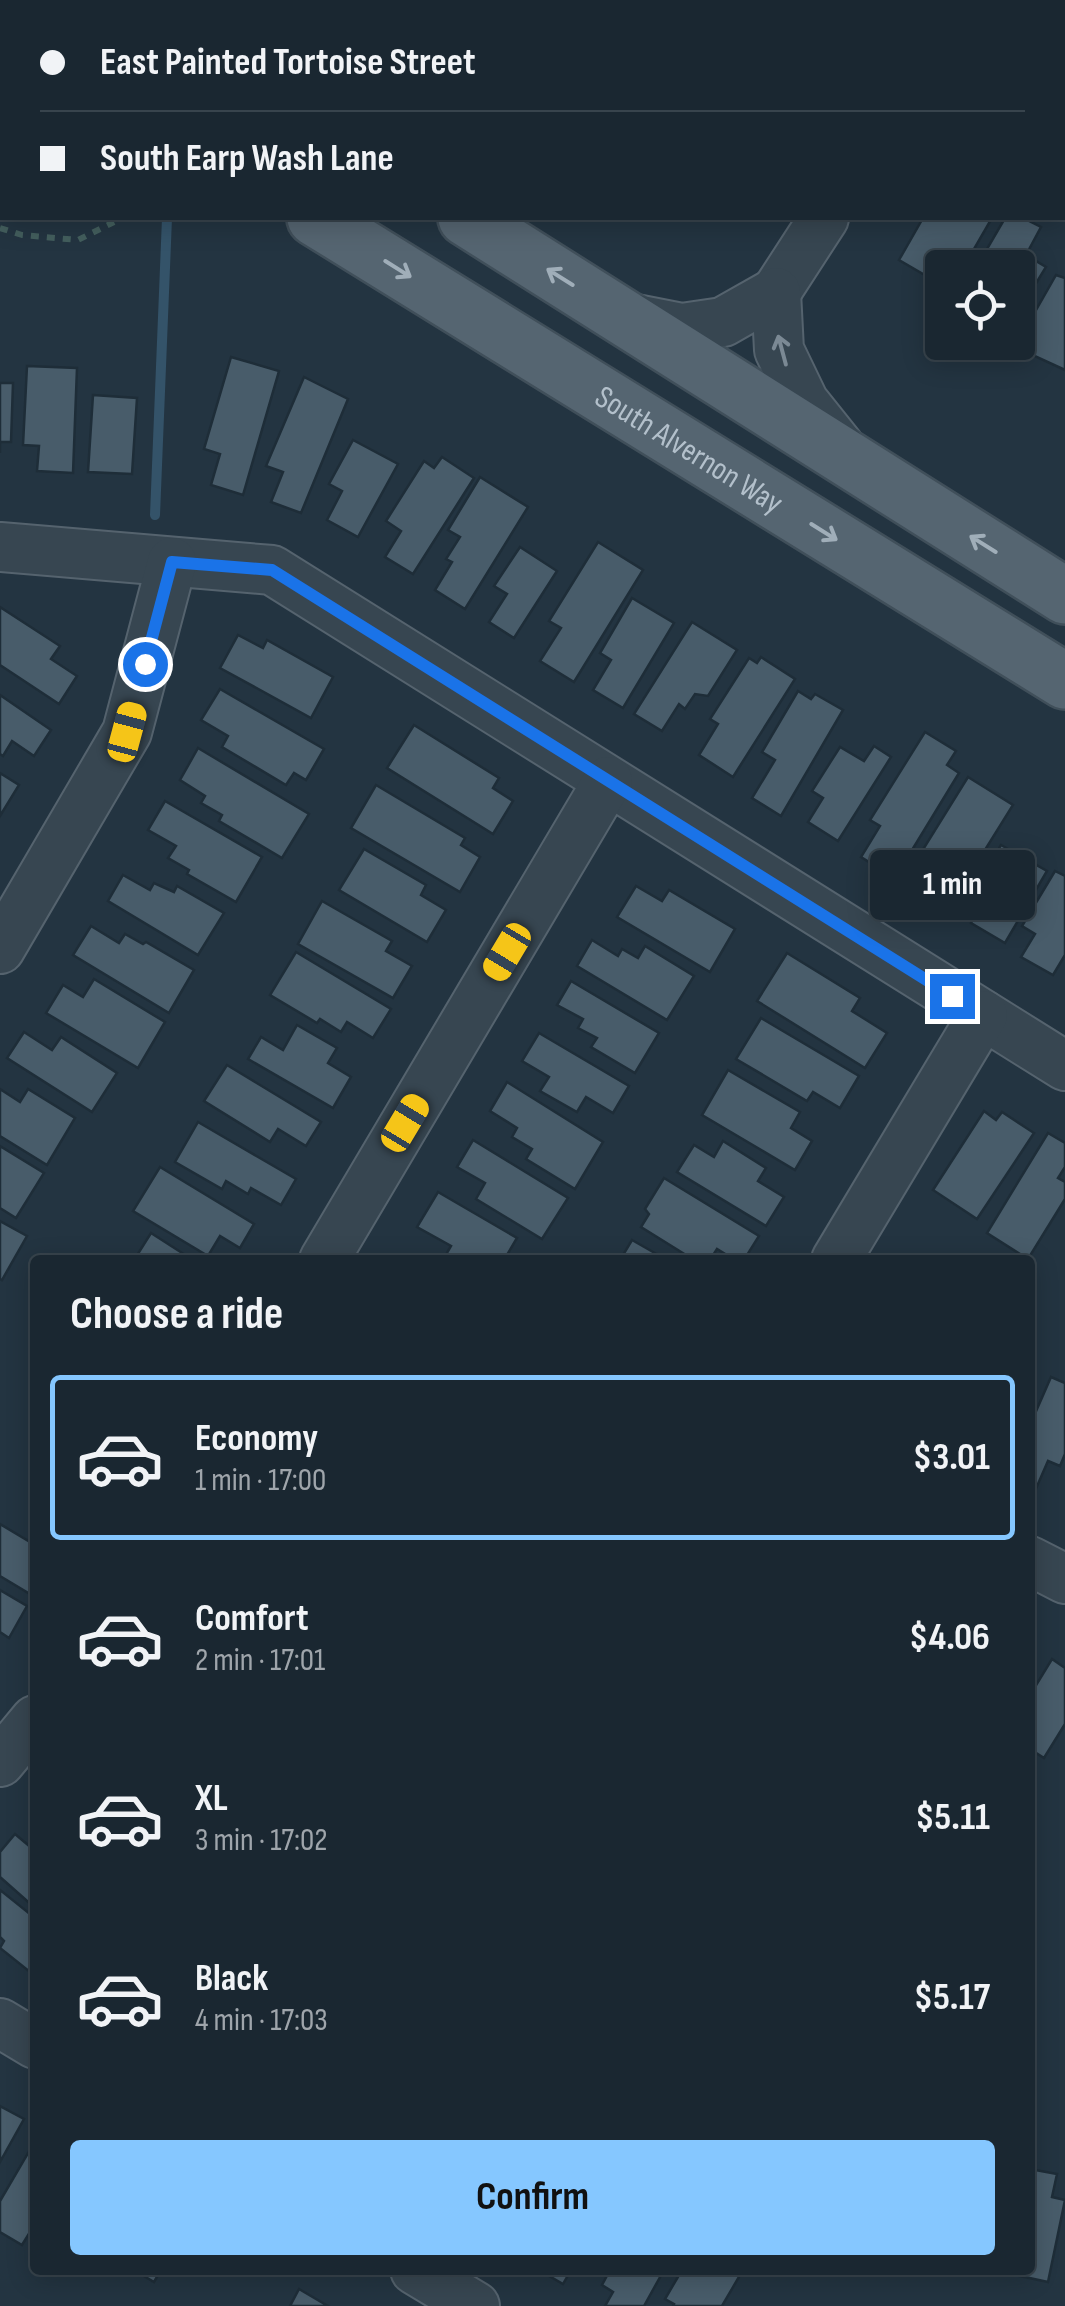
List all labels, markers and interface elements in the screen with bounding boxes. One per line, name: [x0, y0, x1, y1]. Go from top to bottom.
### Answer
text: East Painted Tortoise Street: [100, 40, 475, 85]
text: South Earp Wash Lane: [100, 136, 394, 181]
map controls: [925, 250, 1035, 360]
button: locate: [925, 250, 1035, 360]
one-way arrow: [383, 259, 412, 279]
one-way arrow: [546, 267, 575, 287]
one-way arrow: [772, 335, 791, 367]
street label: South Alvernon Way: [588, 378, 790, 523]
one-way arrow: [809, 522, 837, 542]
one-way arrow: [969, 534, 997, 554]
route start: [123, 642, 168, 687]
car: [105, 699, 149, 765]
callout: 1 min: [870, 851, 1034, 921]
text: 1 min: [923, 865, 982, 904]
car: [479, 919, 535, 985]
route end: [930, 974, 975, 1019]
car: [377, 1090, 433, 1156]
text: Choose a ride: [70, 1287, 283, 1342]
icon: car: [75, 1413, 165, 1503]
text: Economy: [195, 1416, 318, 1461]
text: $3.01: [913, 1435, 990, 1480]
text: 1 min · 17:00: [195, 1461, 326, 1500]
icon: car: [75, 1593, 165, 1683]
text: Comfort: [195, 1596, 309, 1641]
text: $4.06: [909, 1615, 990, 1660]
text: 2 min · 17:01: [195, 1641, 325, 1680]
icon: car: [75, 1773, 165, 1863]
text: XL: [195, 1776, 228, 1821]
text: $5.11: [915, 1795, 990, 1840]
text: 3 min · 17:02: [195, 1821, 327, 1860]
icon: car: [75, 1953, 165, 2043]
text: Black: [195, 1956, 268, 2001]
text: $5.17: [914, 1975, 990, 2020]
text: 4 min · 17:03: [195, 2001, 328, 2040]
button: Confirm: [70, 2140, 995, 2255]

